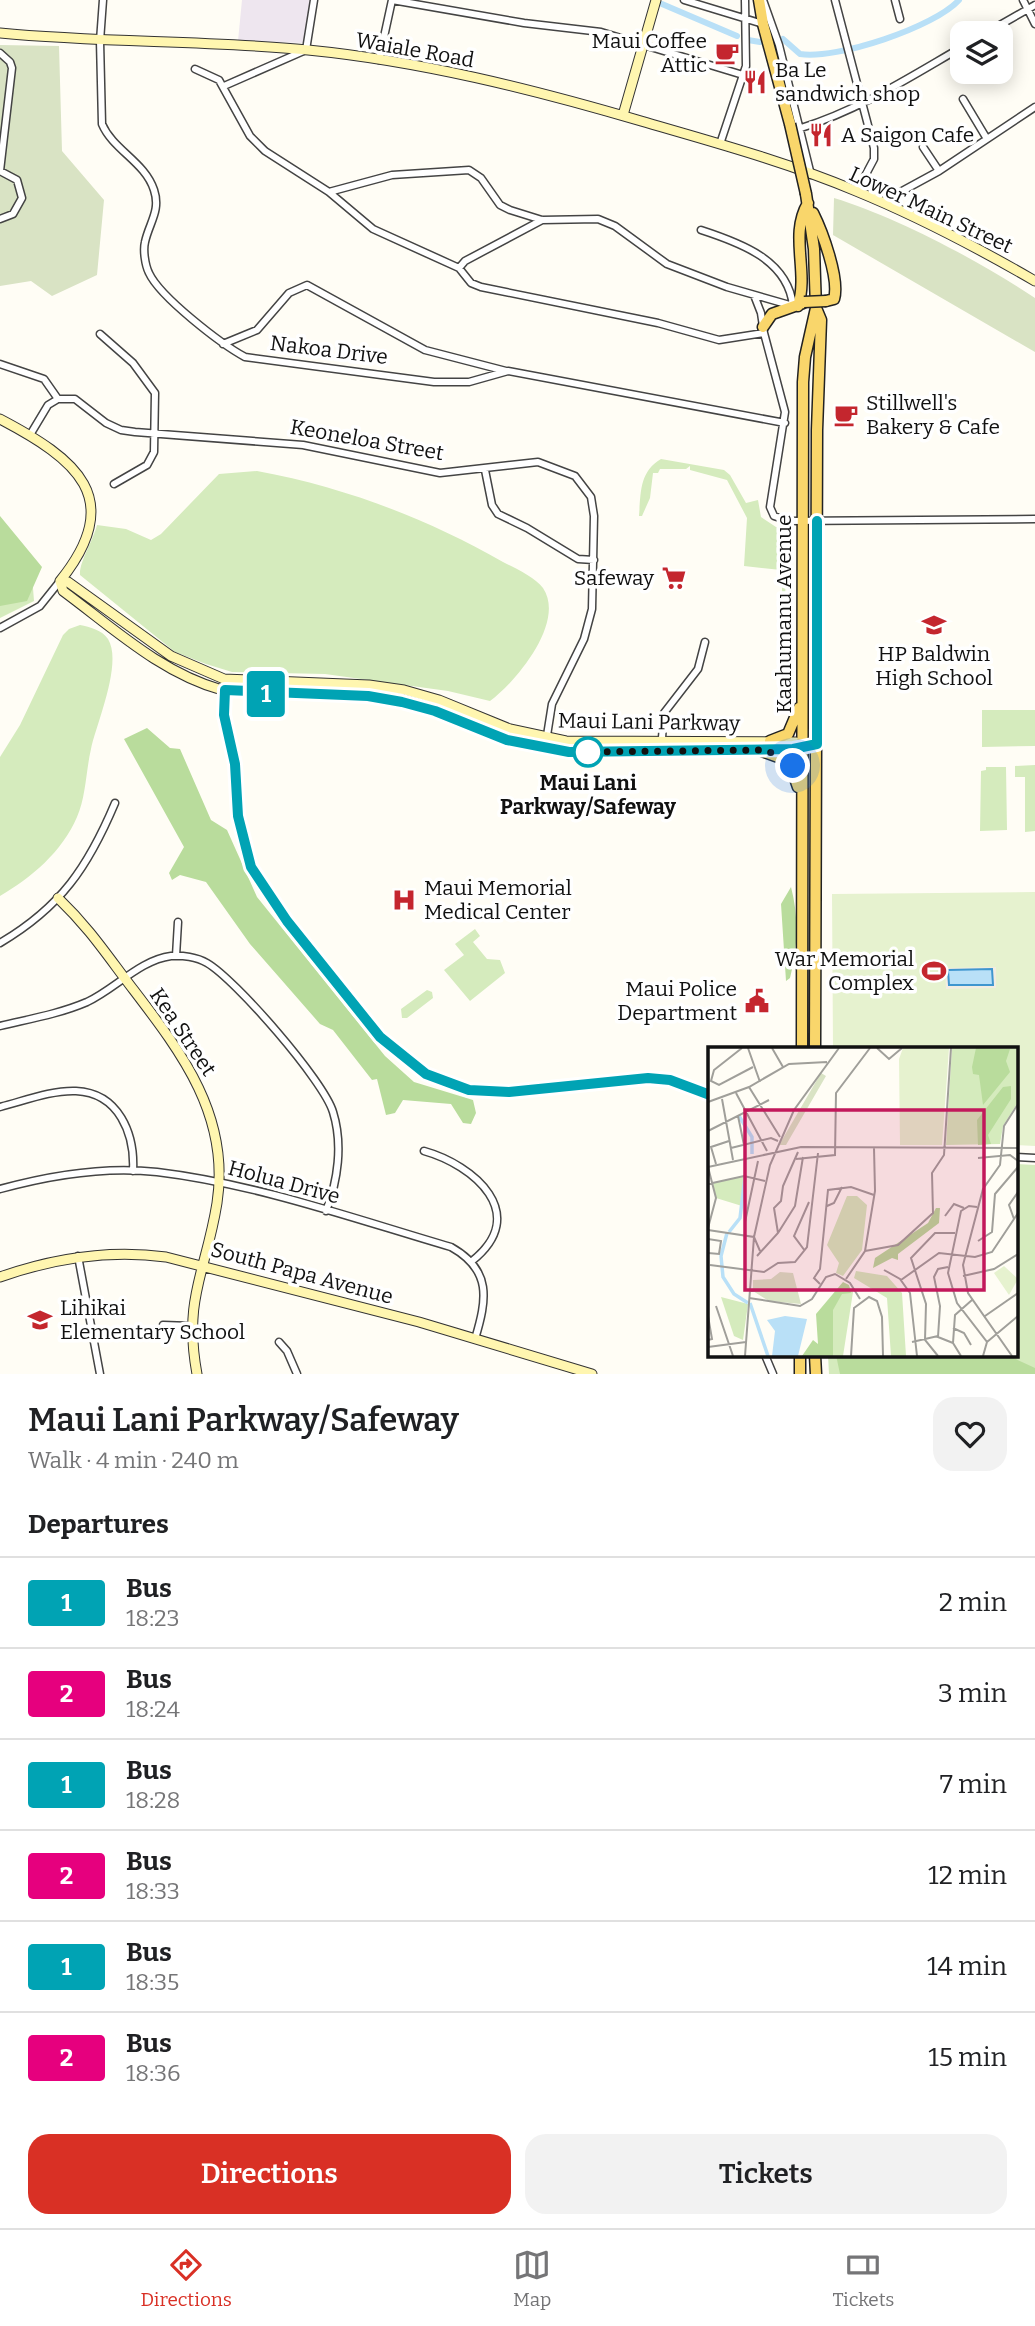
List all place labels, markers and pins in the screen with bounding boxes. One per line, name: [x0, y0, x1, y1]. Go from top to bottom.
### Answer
place label: Maui Coffee Attic: [592, 28, 707, 78]
cafe icon: Maui Coffee Attic: [713, 39, 741, 67]
place label: Ba Le sandwich shop: [775, 57, 920, 107]
restaurant icon: Ba Le sandwich shop: [741, 68, 769, 96]
restaurant icon: A Saigon Cafe: [807, 121, 835, 149]
place label: A Saigon Cafe: [841, 122, 974, 148]
place label: Stillwell's Bakery & Cafe: [866, 390, 1000, 440]
cafe icon: Stillwell's Bakery & Cafe: [832, 401, 860, 429]
supermarket icon: Safeway: [660, 564, 688, 592]
place label: Safeway: [574, 565, 655, 591]
school or university icon: HP Baldwin High School: [920, 611, 948, 639]
place label: HP Baldwin High School: [875, 641, 993, 691]
marker: Maui Lani Parkway/Safeway: [573, 737, 603, 767]
place label: Maui Lani Parkway/Safeway: [500, 770, 676, 820]
place label: Maui Memorial Medical Center: [424, 875, 572, 925]
hospital icon: Maui Memorial Medical Center: [390, 886, 418, 914]
place label: War Memorial Complex: [775, 946, 914, 996]
sports icon: War Memorial Complex: [920, 957, 948, 985]
place label: Maui Police Department: [617, 976, 737, 1026]
public building icon: Maui Police Department: [743, 987, 771, 1015]
place label: Lihikai Elementary School: [60, 1295, 245, 1345]
school or university icon: Lihikai Elementary School: [26, 1306, 54, 1334]

